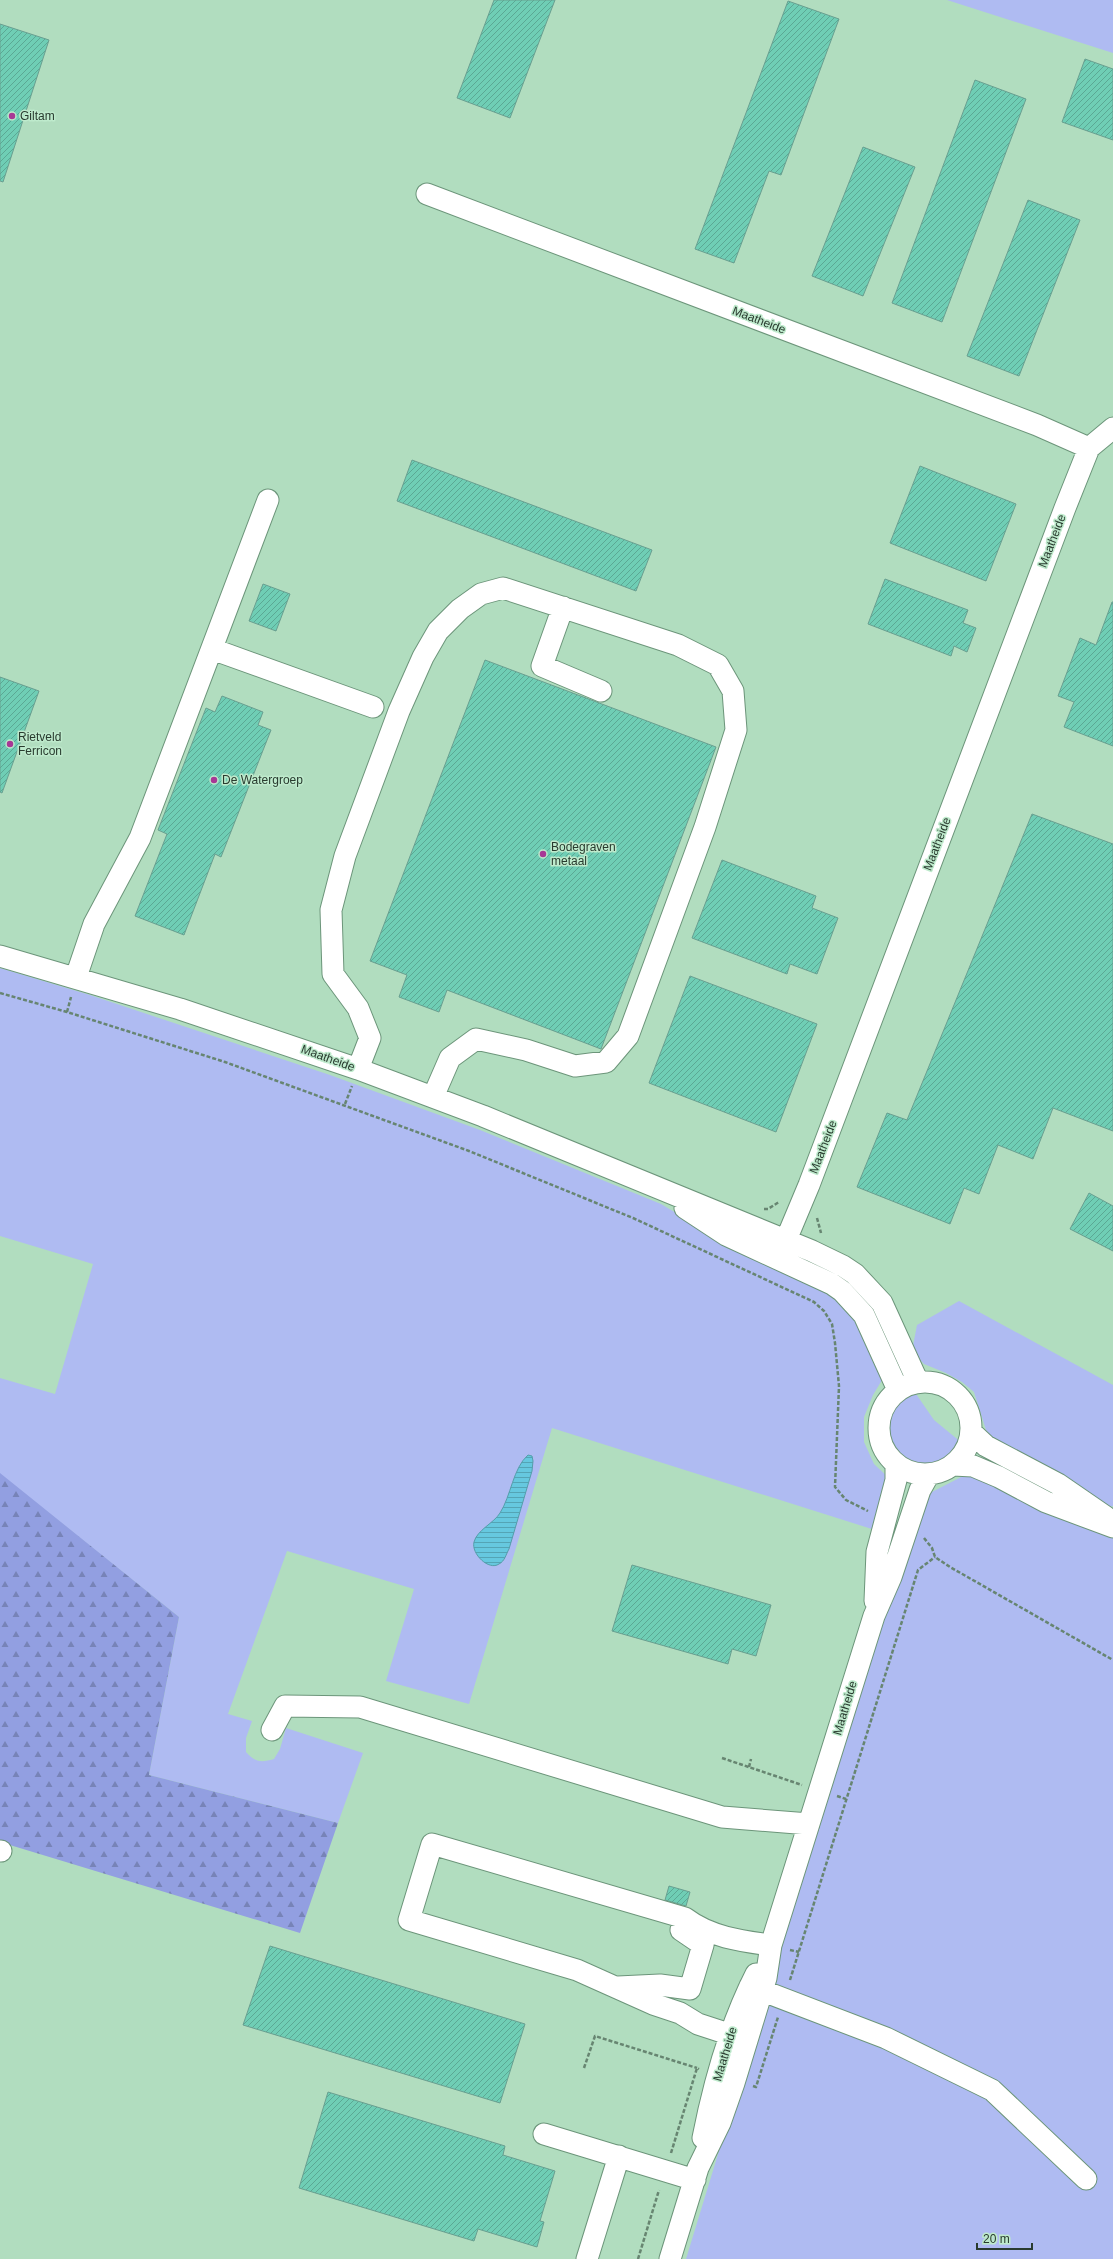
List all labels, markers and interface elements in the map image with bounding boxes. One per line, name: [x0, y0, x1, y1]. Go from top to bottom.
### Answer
place label: Giltam: [20, 109, 55, 123]
marker: Giltam: [7, 111, 17, 121]
street label: Maatheide: [730, 303, 788, 337]
street label: Maatheide: [1035, 512, 1069, 570]
place label: Rietveld Ferricon: [18, 730, 62, 758]
marker: Rietveld Ferricon: [5, 739, 15, 749]
place label: De Watergroep: [222, 773, 303, 787]
marker: De Watergroep: [209, 775, 219, 785]
street label: Maatheide: [920, 815, 954, 873]
place label: Bodegraven metaal: [551, 840, 616, 868]
marker: Bodegraven metaal: [538, 849, 548, 859]
street label: Maatheide: [299, 1042, 357, 1074]
street label: Maatheide: [806, 1118, 840, 1176]
street label: Maatheide: [830, 1679, 860, 1737]
street label: Maatheide: [710, 2025, 740, 2083]
scale bar: [977, 2225, 1032, 2251]
text: 20 m: [983, 2232, 1010, 2246]

